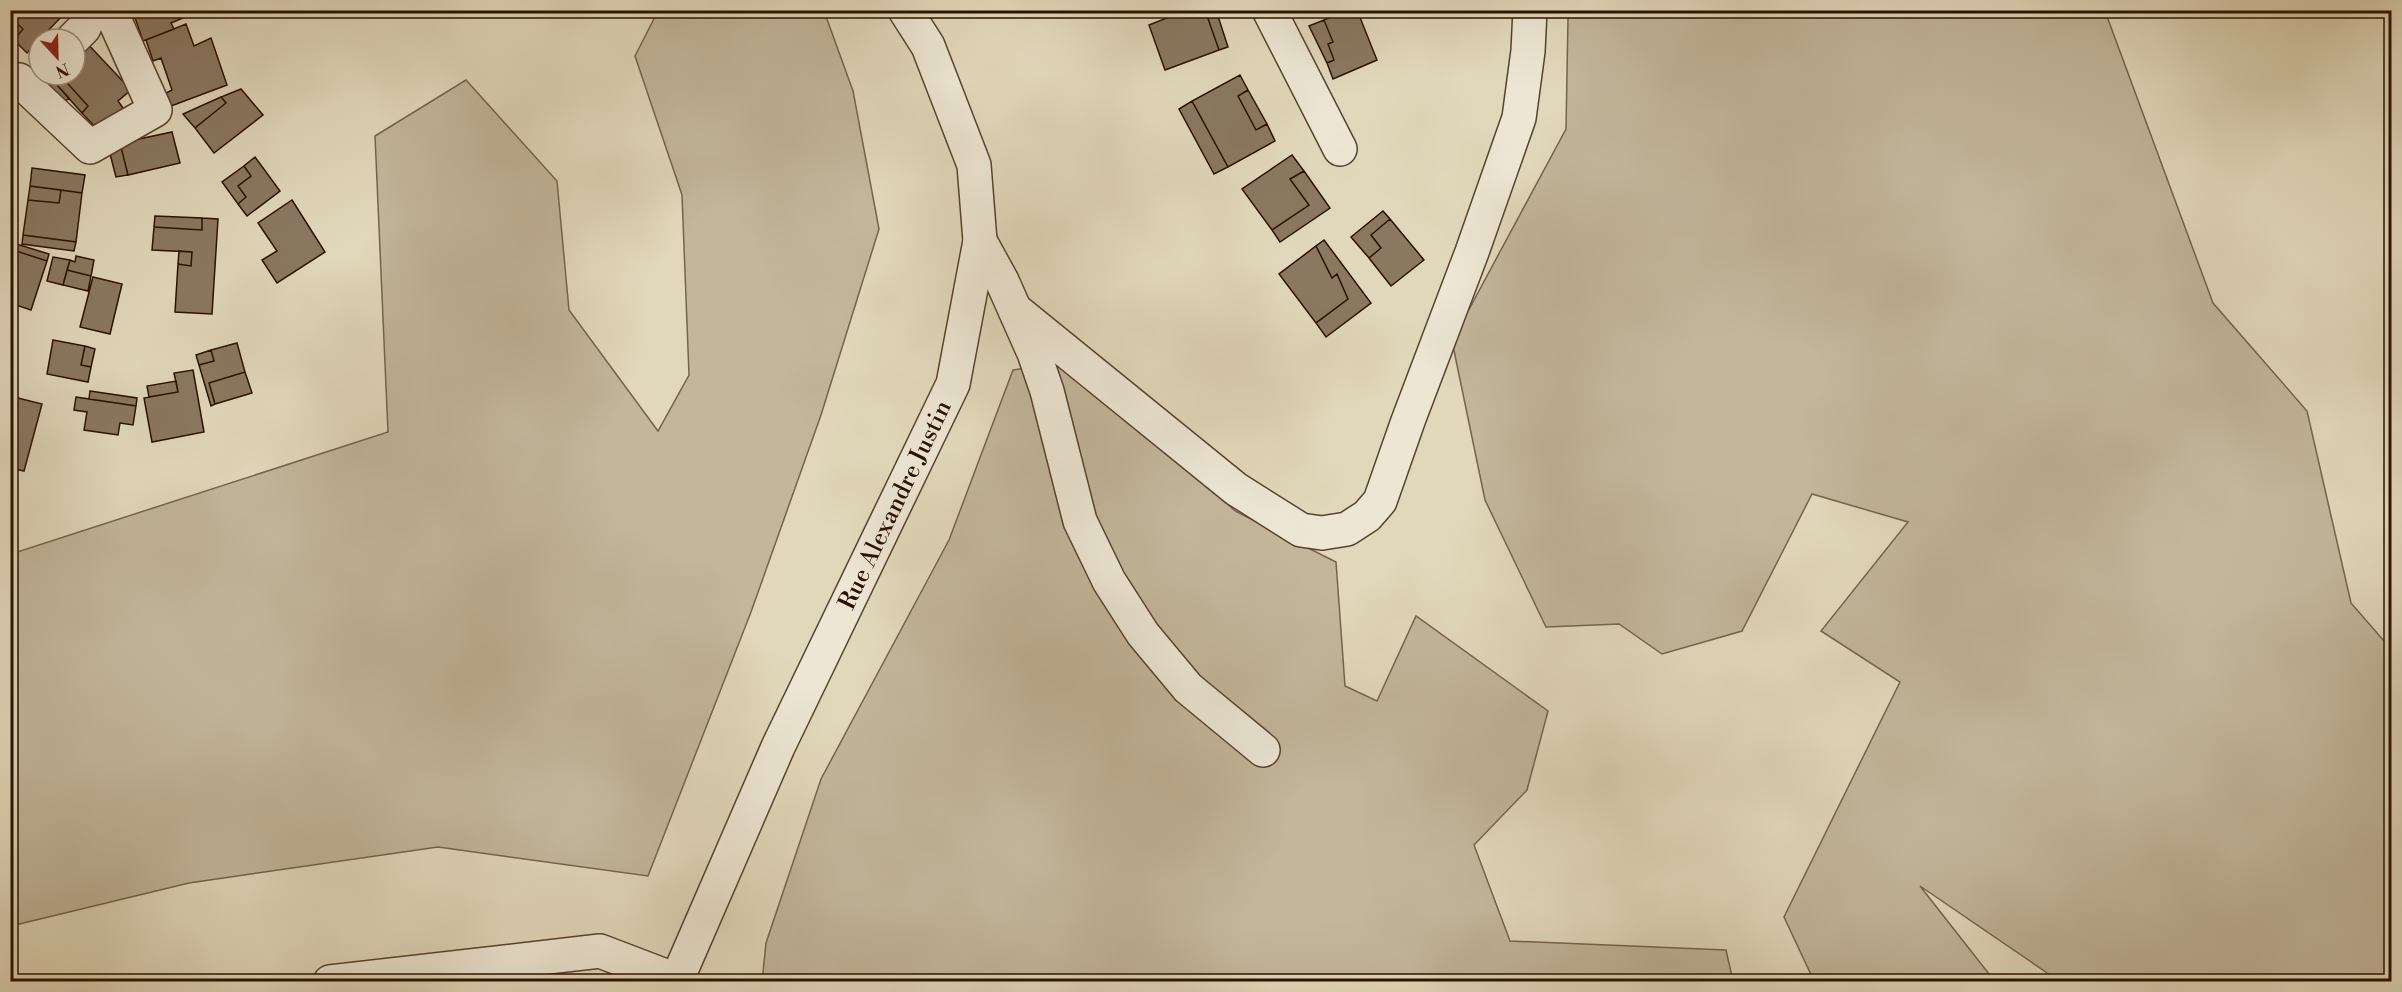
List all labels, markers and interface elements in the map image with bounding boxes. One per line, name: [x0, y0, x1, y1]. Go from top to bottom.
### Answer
north arrow: [27, 27, 87, 87]
text: N: [52, 58, 72, 82]
street label: Rue Alexandre Justin: [833, 396, 959, 615]

